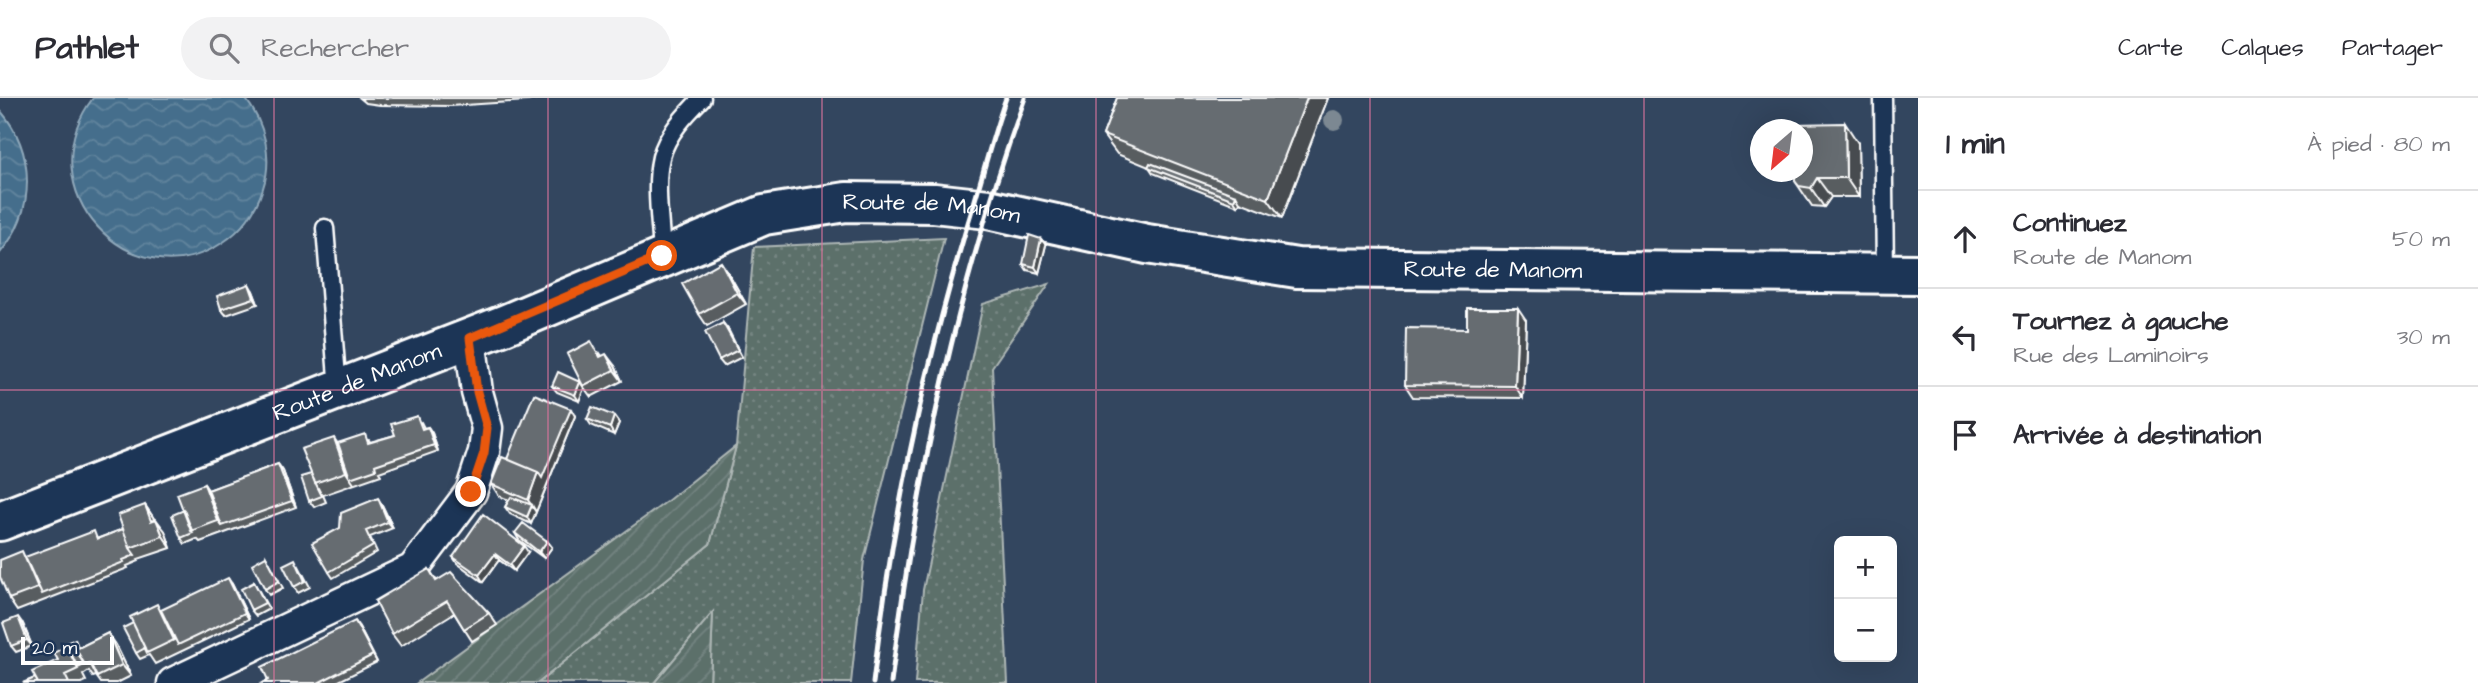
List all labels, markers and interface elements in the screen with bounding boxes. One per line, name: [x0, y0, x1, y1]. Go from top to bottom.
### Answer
search box: [181, 17, 671, 80]
text: Pathlet: [35, 25, 139, 71]
icon: search: [205, 29, 243, 67]
text: Rechercher: [261, 30, 409, 66]
text: Carte: [2118, 31, 2183, 65]
text: Calques: [2221, 31, 2304, 65]
text: Partager: [2342, 31, 2443, 65]
north arrow: [1750, 119, 1813, 182]
text: 1 min: [1946, 123, 2005, 165]
text: À pied · 80 m: [2307, 128, 2450, 160]
street label: Route de Manom: [842, 186, 1024, 232]
text: Continuez: [2013, 205, 2127, 241]
icon: ahead: [1946, 220, 1984, 258]
text: 50 m: [2392, 223, 2450, 255]
route start: [646, 240, 677, 271]
text: Route de Manom: [2013, 241, 2191, 273]
street label: Route de Manom: [1403, 253, 1582, 287]
text: Tournez à gauche: [2013, 303, 2229, 339]
icon: left: [1946, 318, 1984, 356]
text: 30 m: [2397, 321, 2450, 353]
street label: Route de Manom: [268, 335, 446, 429]
text: Rue des Laminoirs: [2013, 339, 2209, 371]
icon: arrive: [1946, 416, 1984, 454]
text: Arrivée à destination: [2013, 417, 2261, 453]
route end: [455, 476, 486, 507]
map controls: [1834, 536, 1897, 662]
button: +: [1834, 536, 1897, 599]
button: −: [1834, 599, 1897, 662]
scale bar: [21, 634, 114, 666]
text: 20 m: [32, 635, 77, 662]

